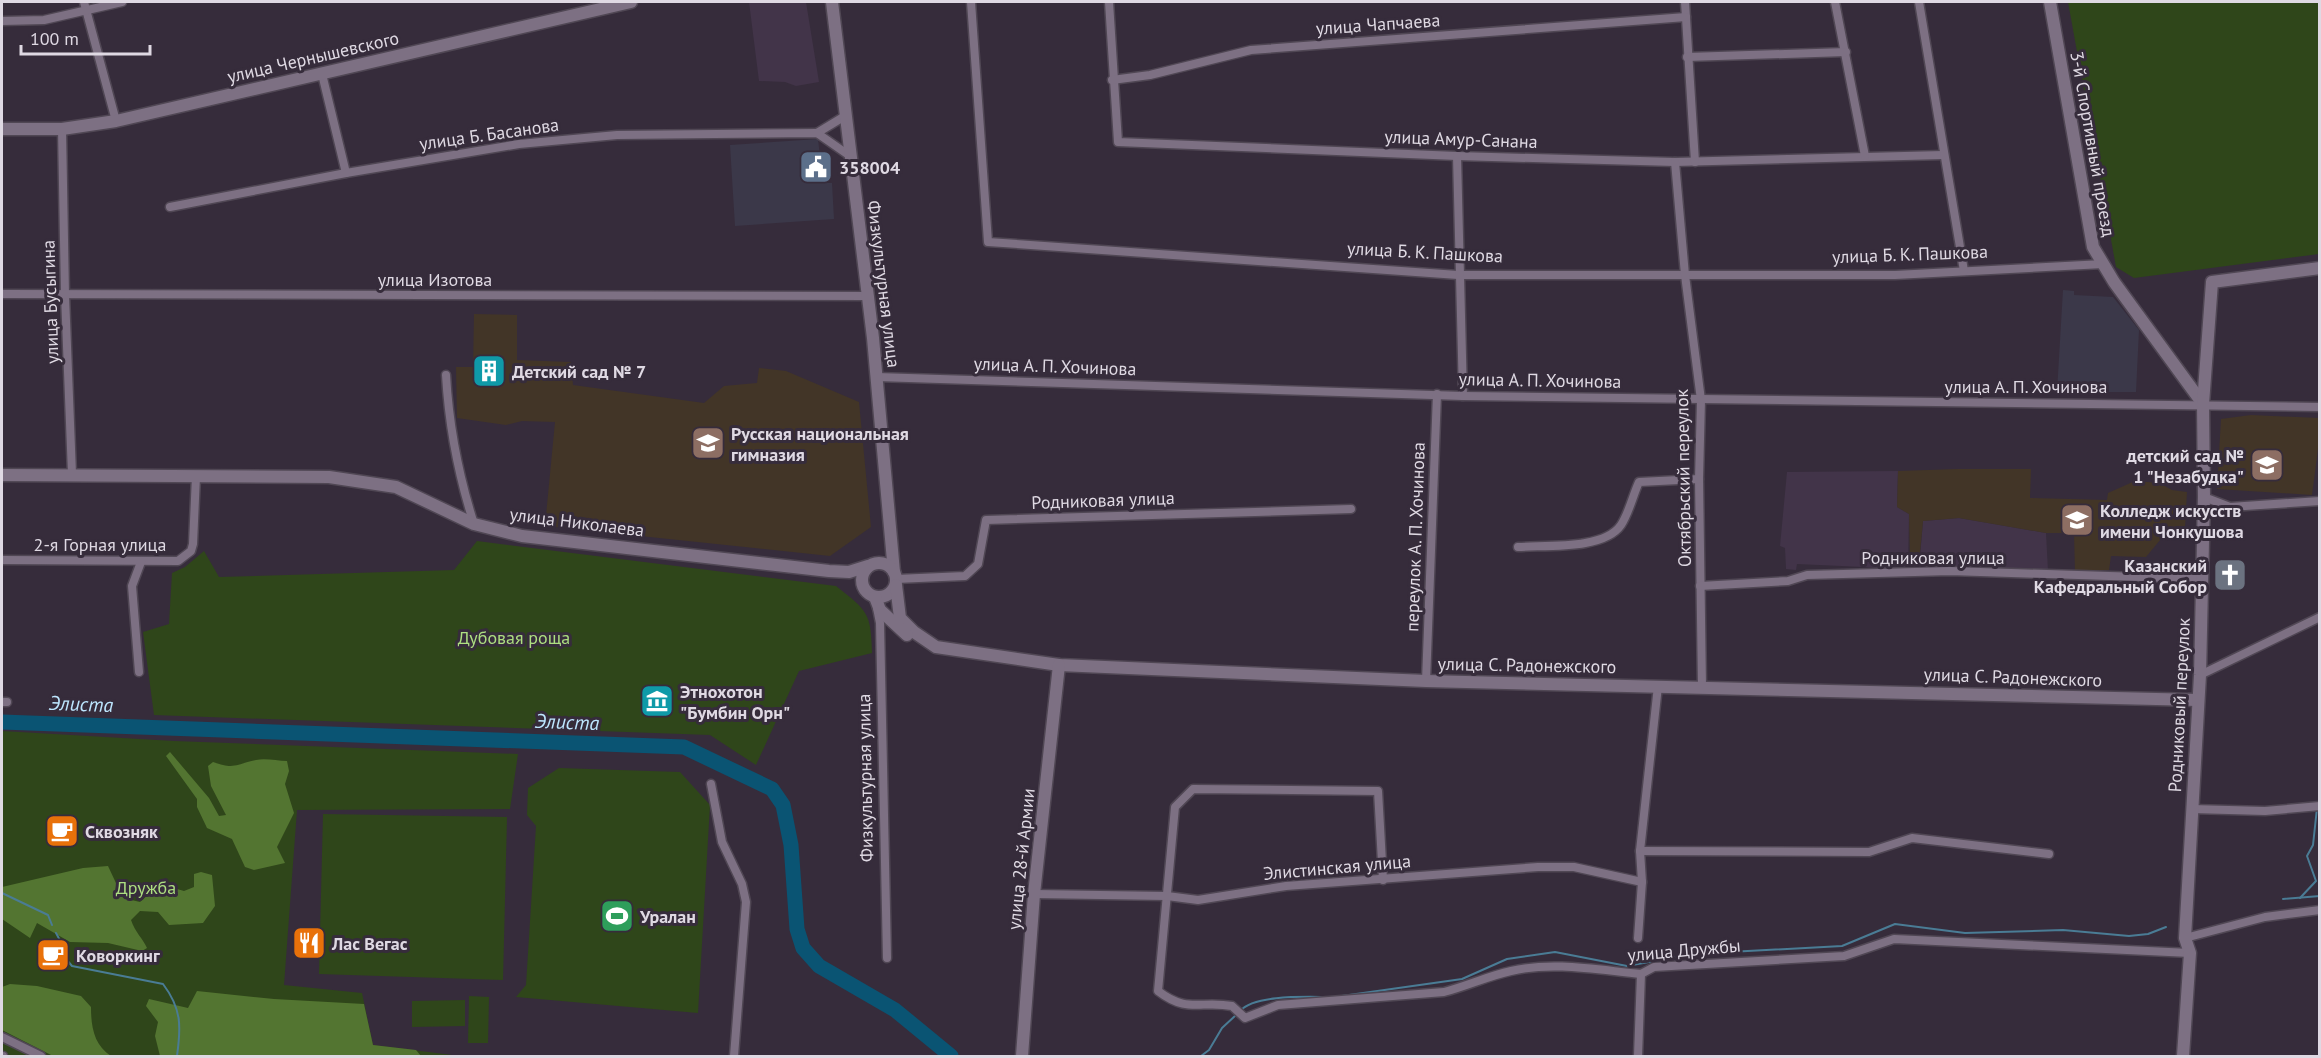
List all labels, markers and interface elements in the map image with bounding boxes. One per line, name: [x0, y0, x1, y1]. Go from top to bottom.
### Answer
street label: улица Чапчаева: [1315, 8, 1441, 40]
scale bar: [21, 18, 150, 56]
street label: улица Чернышевского: [225, 26, 401, 88]
text: 100 m: [30, 27, 79, 50]
street label: 3-й Спортивный проезд: [2065, 49, 2121, 239]
street label: улица Б. Басанова: [418, 113, 560, 155]
street label: улица Амур-Санана: [1384, 125, 1538, 153]
public building icon: 358004: [798, 149, 834, 185]
place label: 358004: [839, 156, 900, 179]
street label: Физкультурная улица: [862, 199, 906, 369]
street label: улица Б. К. Пашкова: [1346, 236, 1504, 268]
street label: улица Бусыгина: [36, 240, 64, 364]
street label: улица Б. К. Пашкова: [1832, 240, 1988, 268]
street label: улица Изотова: [378, 268, 492, 291]
street label: улица А. П. Хочинова: [973, 352, 1137, 380]
building icon: Детский сад № 7: [471, 353, 507, 389]
place label: Детский сад № 7: [512, 360, 646, 383]
street label: улица А. П. Хочинова: [1458, 367, 1622, 393]
street label: улица А. П. Хочинова: [1945, 375, 2107, 398]
street label: Октябрьский переулок: [1670, 388, 1696, 567]
place label: Русская национальная гимназия: [731, 422, 909, 466]
school or university icon: Русская национальная гимназия: [690, 425, 726, 461]
street label: переулок А. П. Хочинова: [1400, 442, 1430, 632]
place label: детский сад № 1 "Незабудка": [2125, 444, 2244, 488]
school or university icon: детский сад № 1 "Незабудка": [2249, 447, 2285, 483]
street label: Родниковая улица: [1031, 486, 1175, 514]
place label: Колледж искусств имени Чонкушова: [2100, 499, 2244, 543]
street label: улица Николаева: [508, 502, 646, 542]
school or university icon: Колледж искусств имени Чонкушова: [2059, 502, 2095, 538]
street label: 2-я Горная улица: [34, 533, 166, 556]
street label: Родниковая улица: [1861, 546, 2005, 569]
place label: Казанский Кафедральный Собор: [2034, 554, 2207, 598]
church icon: Казанский Кафедральный Собор: [2212, 557, 2248, 593]
street label: Родниковый переулок: [2163, 617, 2195, 793]
park label: Дубовая роща: [458, 626, 570, 649]
street label: улица С. Радонежского: [1438, 652, 1616, 678]
street label: улица С. Радонежского: [1923, 662, 2103, 692]
place label: Этнохотон "Бумбин Орн": [680, 680, 790, 724]
museum icon: Этнохотон "Бумбин Орн": [639, 683, 675, 719]
water label: Элиста: [48, 690, 114, 718]
street label: Физкультурная улица: [852, 694, 878, 862]
water label: Элиста: [534, 708, 600, 736]
street label: улица 28-й Армии: [1002, 787, 1040, 931]
cafe icon: Сквозняк: [44, 813, 80, 849]
place label: Сквозняк: [85, 820, 158, 843]
street label: Элистинская улица: [1262, 849, 1412, 885]
park label: Дружба: [116, 876, 176, 899]
sports icon: Уралан: [599, 898, 635, 934]
place label: Уралан: [639, 905, 696, 928]
restaurant icon: Лас Вегас: [291, 925, 327, 961]
place label: Лас Вегас: [331, 932, 408, 955]
street label: улица Дружбы: [1626, 934, 1742, 966]
cafe icon: Коворкинг: [35, 937, 71, 973]
place label: Коворкинг: [76, 944, 160, 967]

